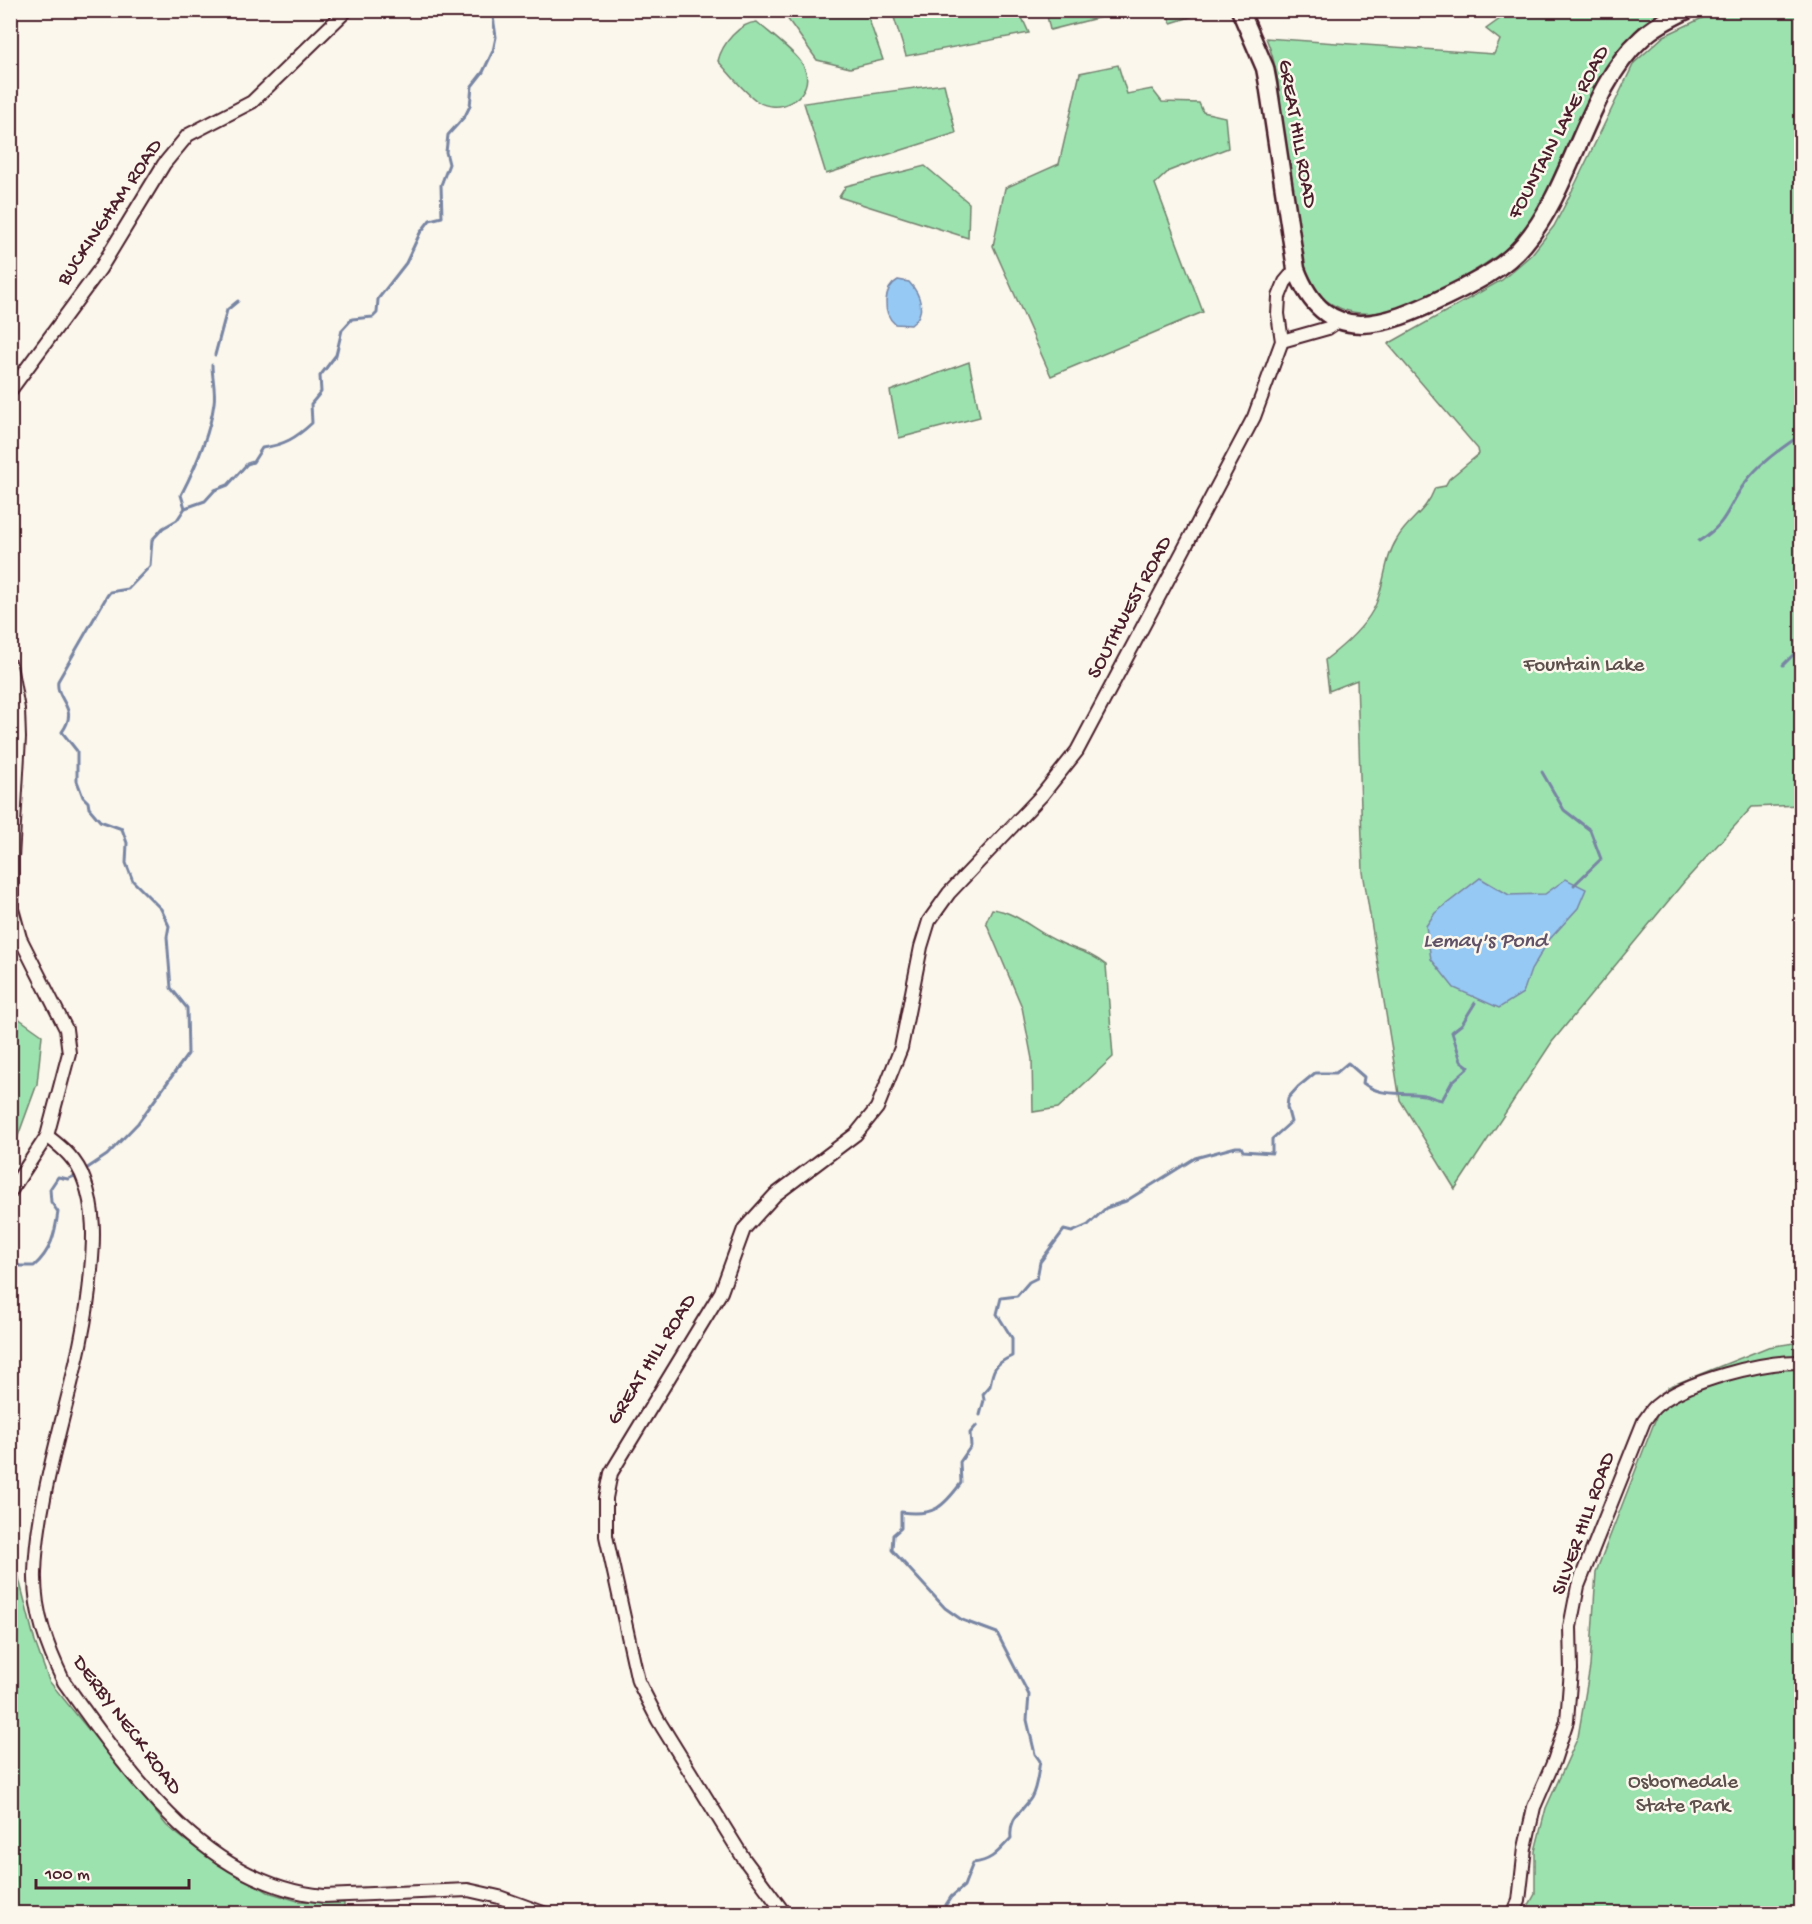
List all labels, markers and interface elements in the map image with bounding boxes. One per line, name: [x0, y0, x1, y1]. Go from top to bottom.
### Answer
street label: FOUNTAIN LAKE ROAD: [1503, 42, 1616, 225]
street label: GREAT HILL ROAD: [1271, 58, 1321, 210]
street label: BUCKINGHAM ROAD: [52, 135, 169, 292]
street label: SOUTHWEST ROAD: [1083, 532, 1179, 684]
park label: Fountain Lake: [1523, 654, 1646, 679]
water label: Lemay's Pond: [1423, 929, 1549, 955]
street label: GREAT HILL ROAD: [603, 1290, 703, 1430]
street label: SILVER HILL ROAD: [1548, 1449, 1623, 1599]
street label: DERBY NECK ROAD: [64, 1650, 187, 1801]
park label: Osbornedale State Park: [1628, 1771, 1739, 1820]
scale bar: [36, 1852, 189, 1890]
text: 100 m: [44, 1865, 90, 1886]

